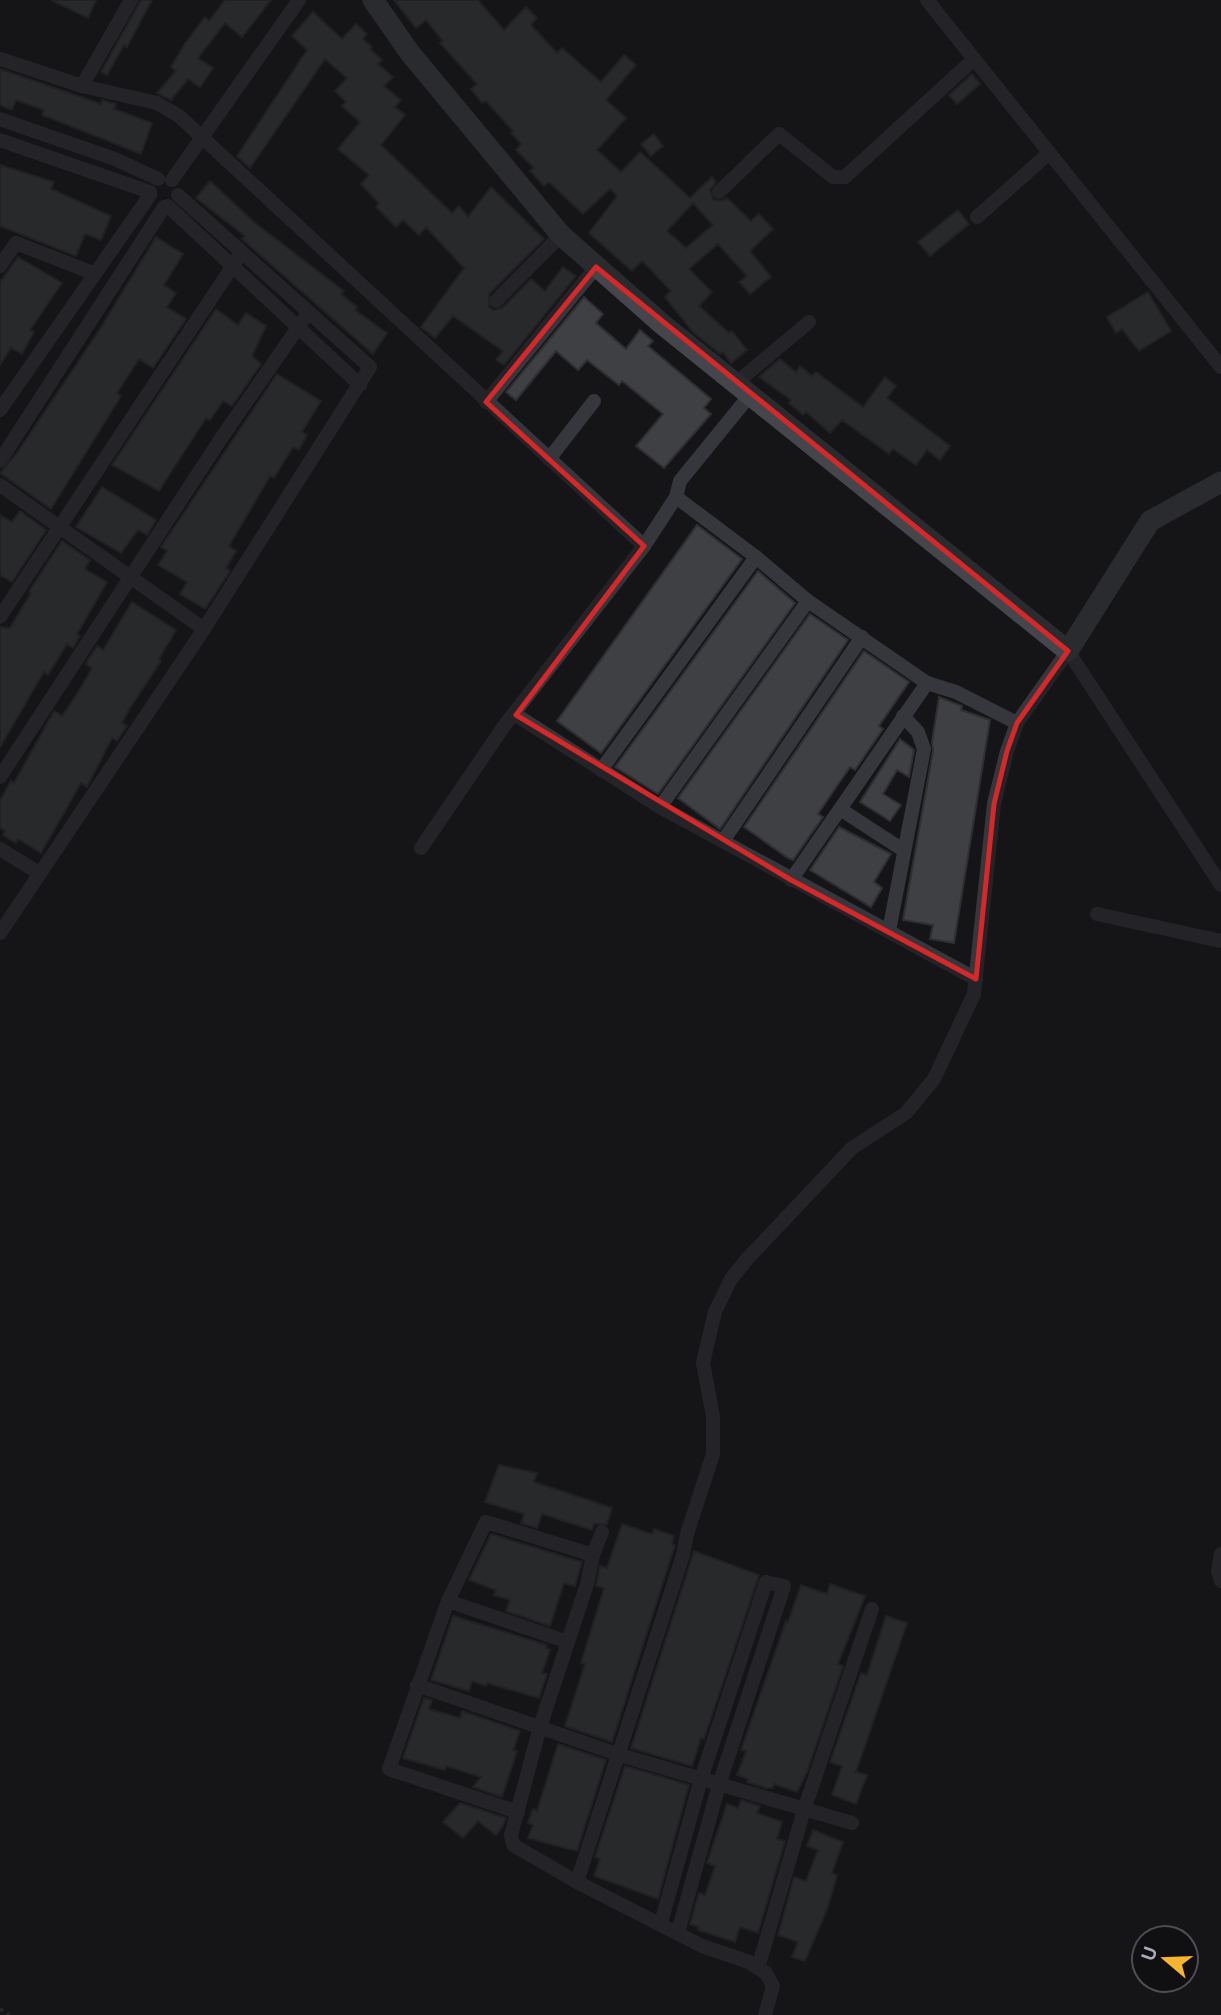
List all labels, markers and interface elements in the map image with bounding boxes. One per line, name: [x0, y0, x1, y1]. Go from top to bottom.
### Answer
north arrow: [1130, 1924, 1200, 1994]
text: U: [1136, 1944, 1162, 1964]

